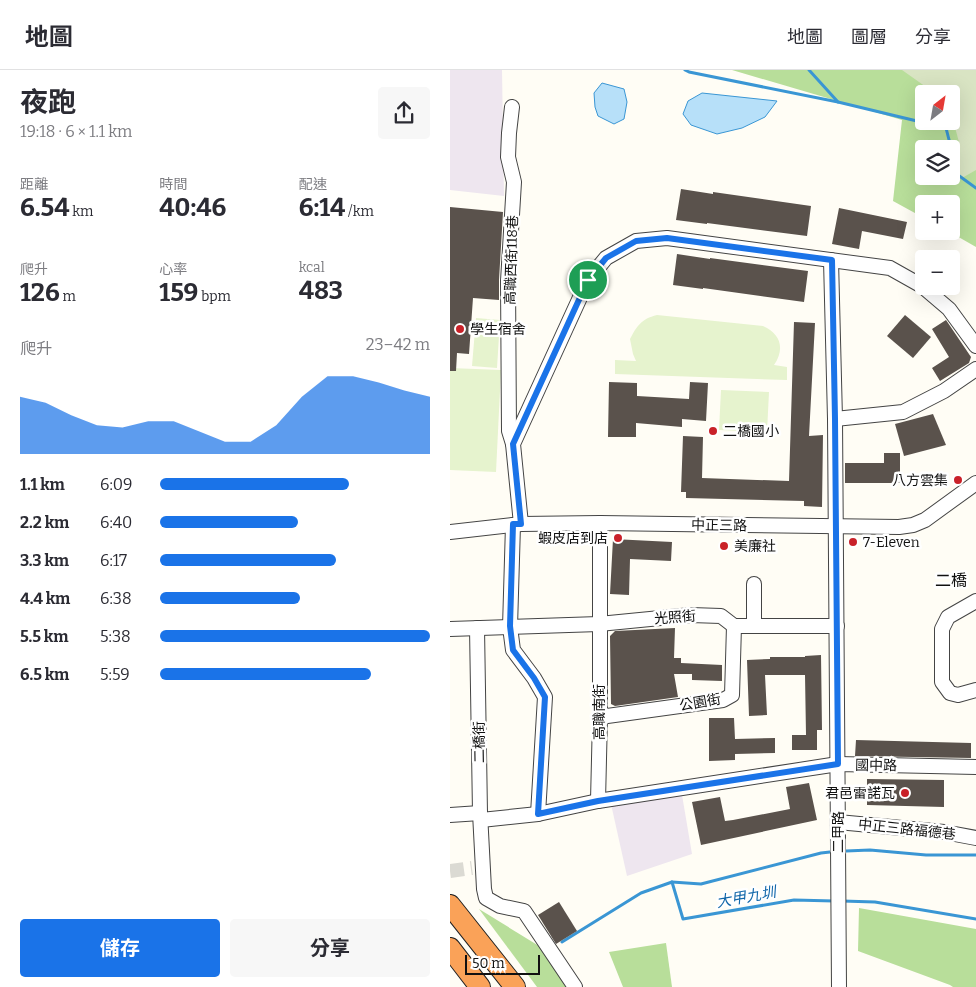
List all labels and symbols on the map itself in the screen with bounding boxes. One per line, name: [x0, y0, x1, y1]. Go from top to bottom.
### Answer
north arrow: [915, 85, 960, 130]
street label: 高職西街118巷: [501, 215, 522, 305]
pin: [567, 259, 609, 301]
place label: 學生宿舍: [470, 321, 526, 338]
marker: 學生宿舍: [454, 323, 466, 335]
place label: 二橋國小: [723, 423, 779, 440]
marker: 二橋國小: [707, 425, 719, 437]
place label: 八方雲集: [892, 472, 948, 489]
marker: 八方雲集: [952, 474, 964, 486]
street label: 中正三路: [691, 517, 747, 534]
place label: 蝦皮店到店: [538, 530, 608, 547]
marker: 蝦皮店到店: [612, 532, 624, 544]
place label: 7-Eleven: [863, 534, 920, 551]
marker: 7-Eleven: [847, 536, 859, 548]
place label: 美廉社: [734, 538, 776, 555]
marker: 美廉社: [718, 540, 730, 552]
district label: 二橋: [935, 571, 967, 590]
street label: 光照街: [653, 608, 697, 627]
street label: 高職南街: [591, 684, 608, 740]
street label: 公園街: [678, 690, 722, 715]
street label: 二橋街: [471, 721, 488, 763]
street label: 國中路: [855, 757, 897, 774]
place label: 君邑雷諾瓦: [825, 785, 895, 802]
marker: 君邑雷諾瓦: [899, 787, 911, 799]
street label: 二甲路: [830, 811, 847, 853]
street label: 中正三路福德巷: [857, 816, 957, 843]
water label: 大甲九圳: [715, 883, 779, 911]
scale bar: [465, 952, 540, 975]

